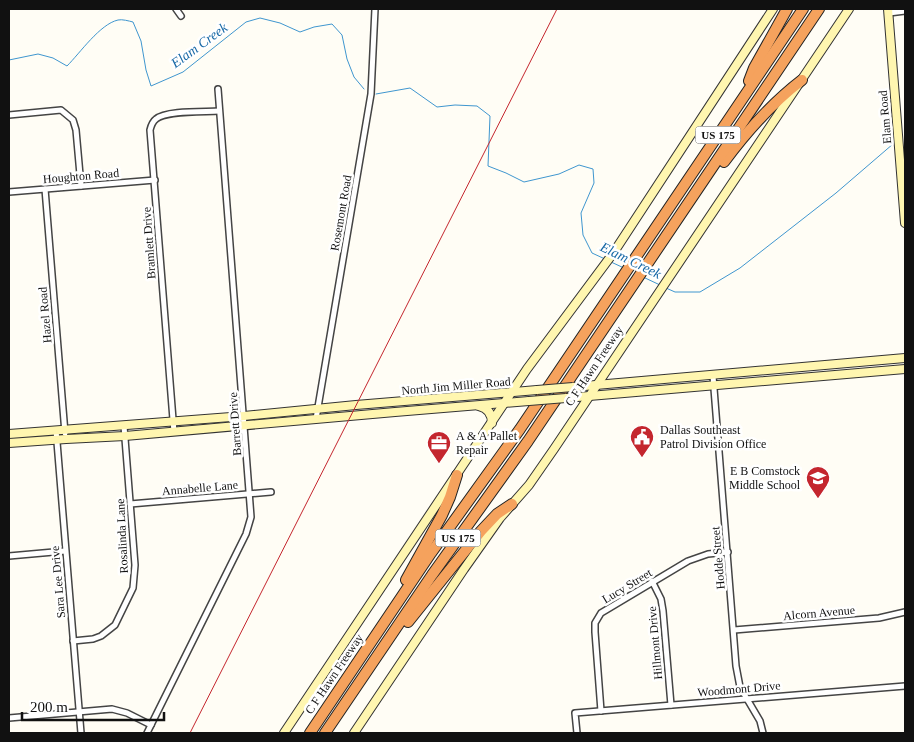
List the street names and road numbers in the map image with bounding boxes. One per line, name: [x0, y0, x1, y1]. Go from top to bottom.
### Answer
street label: Elam Road: [876, 90, 894, 144]
road number: US 175: [696, 126, 740, 144]
street label: Houghton Road: [42, 166, 120, 186]
street label: Rosemont Road: [327, 174, 355, 252]
street label: Bramlett Drive: [139, 206, 159, 280]
street label: Hazel Road: [36, 286, 54, 344]
street label: C F Hawn Freeway: [562, 323, 626, 409]
street label: North Jim Miller Road: [401, 374, 511, 398]
street label: Barrett Drive: [226, 392, 244, 456]
street label: Annabelle Lane: [161, 478, 239, 498]
street label: Rosalinda Lane: [113, 498, 131, 574]
street label: Hodde Street: [708, 525, 728, 590]
road number: US 175: [436, 530, 480, 546]
street label: Sara Lee Drive: [48, 545, 68, 619]
street label: Lucy Street: [600, 565, 655, 606]
street label: Alcorn Avenue: [782, 603, 856, 623]
street label: Hillmont Drive: [645, 606, 665, 680]
street label: C F Hawn Freeway: [302, 631, 366, 717]
street label: Woodmont Drive: [697, 678, 781, 700]

